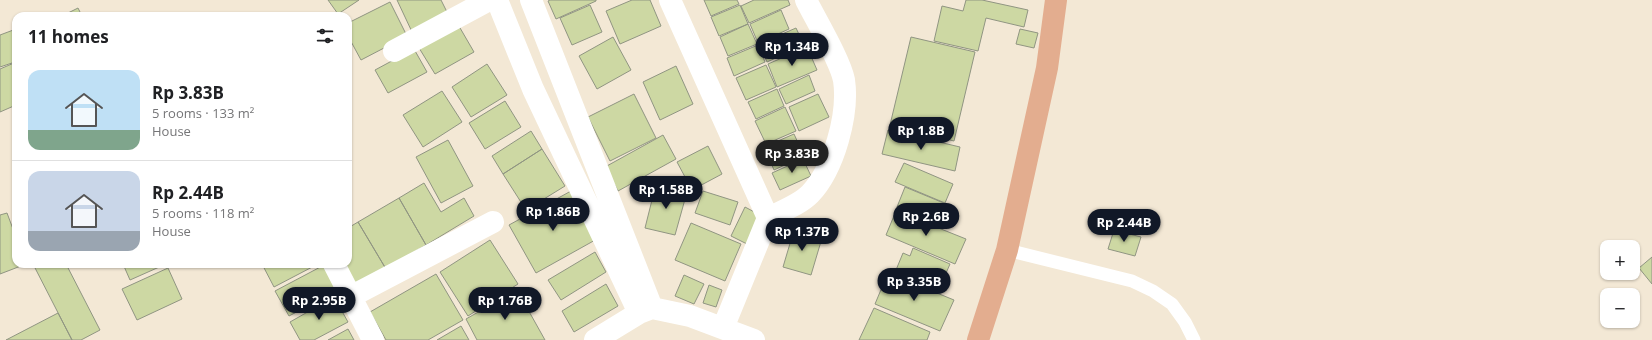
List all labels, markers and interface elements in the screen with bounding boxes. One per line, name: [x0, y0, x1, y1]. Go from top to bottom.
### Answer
text: 11 homes: [28, 25, 109, 48]
icon: filters: [314, 25, 336, 47]
pin: Rp 1.34B: [751, 33, 833, 67]
text: Rp 1.34B: [765, 37, 819, 55]
text: Rp 3.83B: [152, 81, 224, 104]
icon: home: [60, 86, 108, 134]
text: 5 rooms · 133 m²: [152, 104, 254, 122]
pin: Rp 1.8B: [884, 117, 958, 151]
text: Rp 1.8B: [897, 121, 945, 139]
text: House: [152, 122, 191, 140]
pin: Rp 3.83B: [751, 140, 833, 174]
text: Rp 3.83B: [765, 144, 819, 162]
pin: Rp 1.58B: [625, 176, 707, 210]
text: Rp 1.58B: [639, 180, 693, 198]
text: Rp 2.44B: [152, 181, 224, 204]
icon: home: [60, 187, 108, 235]
pin: Rp 1.86B: [512, 198, 594, 232]
text: Rp 1.86B: [526, 202, 580, 220]
pin: Rp 2.6B: [889, 203, 963, 237]
text: 5 rooms · 118 m²: [152, 204, 254, 222]
text: Rp 2.6B: [902, 207, 950, 225]
pin: Rp 2.44B: [1083, 209, 1165, 243]
text: Rp 2.44B: [1097, 213, 1151, 231]
pin: Rp 1.37B: [761, 218, 843, 252]
text: House: [152, 222, 191, 240]
text: Rp 1.37B: [775, 222, 829, 240]
map controls: [1600, 240, 1640, 328]
button: +: [1600, 240, 1640, 280]
pin: Rp 3.35B: [873, 268, 955, 302]
text: Rp 3.35B: [887, 272, 941, 290]
pin: Rp 2.95B: [278, 287, 360, 321]
pin: Rp 1.76B: [464, 287, 546, 321]
button: −: [1600, 288, 1640, 328]
text: Rp 2.95B: [292, 291, 346, 309]
text: Rp 1.76B: [478, 291, 532, 309]

